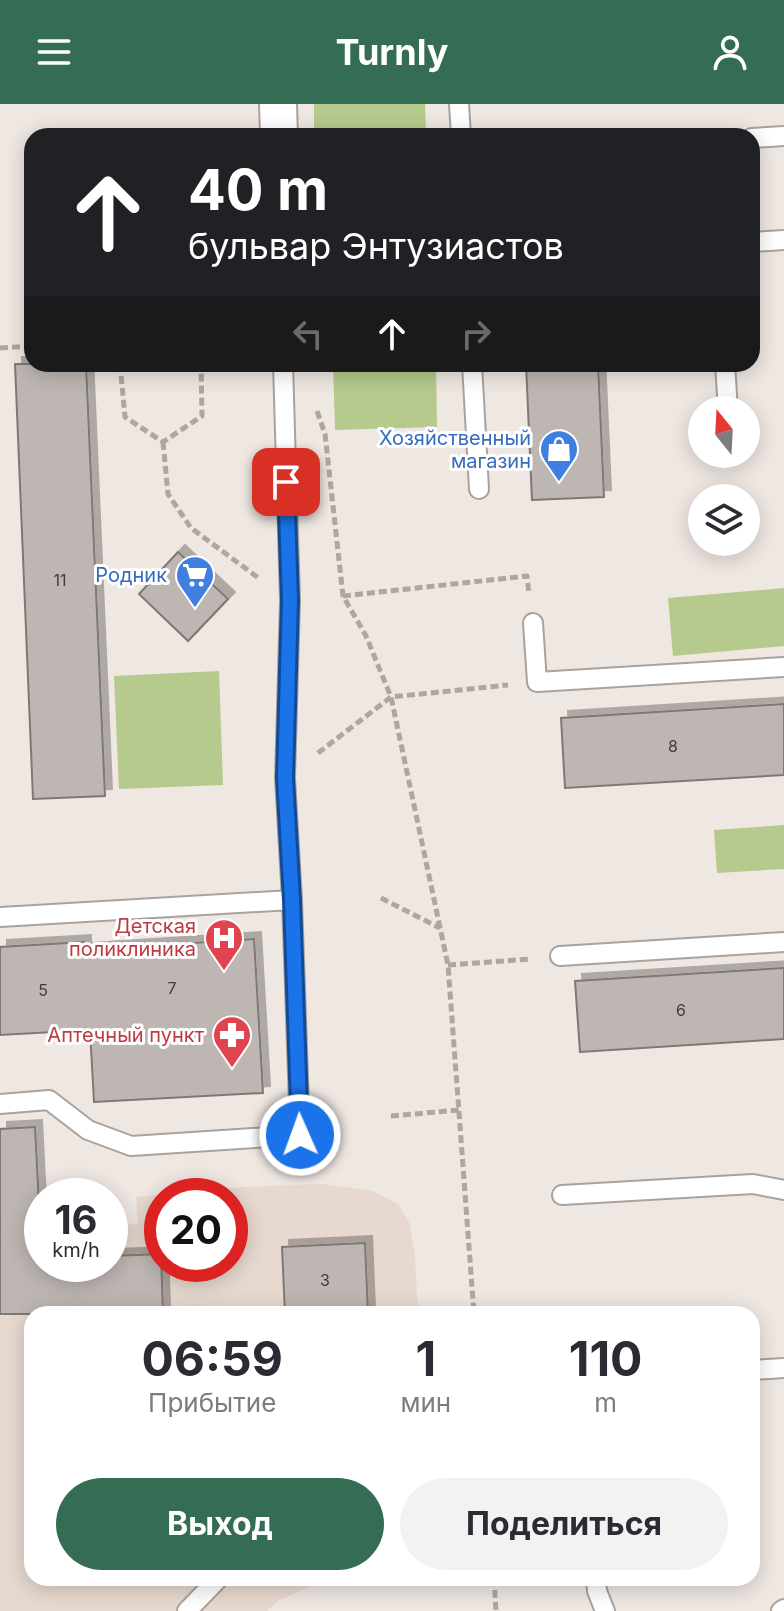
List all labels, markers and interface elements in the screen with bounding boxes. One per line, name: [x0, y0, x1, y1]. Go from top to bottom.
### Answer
icon: menu: [32, 30, 76, 74]
text: Turnly: [336, 30, 448, 74]
icon: person: [708, 30, 752, 74]
text: 40 m: [188, 156, 328, 224]
icon: ahead: [56, 160, 160, 264]
text: бульвар Энтузиастов: [188, 224, 564, 268]
icon: left: [286, 312, 330, 356]
icon: ahead: [370, 312, 414, 356]
icon: right: [454, 312, 498, 356]
north arrow: [688, 396, 760, 468]
map controls: [688, 396, 760, 556]
place label: Хозяйственный магазин: [379, 426, 531, 473]
shop icon: Хозяйственный магазин: [538, 428, 580, 483]
pin: [252, 448, 320, 516]
icon: arrive: [264, 460, 308, 504]
button: layers: [688, 484, 760, 556]
supermarket icon: Родник: [174, 554, 216, 609]
place label: Родник: [95, 563, 167, 587]
house number: 11: [53, 570, 67, 590]
house number: 8: [668, 736, 678, 756]
place label: Детская поликлиника: [69, 914, 196, 961]
hospital icon: Детская поликлиника: [203, 917, 245, 972]
house number: 7: [167, 978, 177, 998]
house number: 5: [38, 980, 48, 1000]
house number: 6: [676, 1000, 686, 1020]
pharmacy icon: Аптечный пункт: [211, 1014, 253, 1069]
place label: Аптечный пункт: [47, 1023, 205, 1047]
position arrow: [258, 1093, 342, 1177]
speed limit sign: 20: [144, 1178, 248, 1282]
text: 16: [54, 1195, 98, 1244]
text: km/h: [52, 1238, 100, 1262]
house number: 3: [320, 1270, 330, 1290]
text: 06:59: [142, 1329, 283, 1388]
text: 1: [415, 1329, 436, 1388]
text: 110: [569, 1329, 642, 1388]
text: Прибытие: [148, 1387, 276, 1418]
text: мин: [400, 1387, 451, 1418]
text: m: [594, 1387, 617, 1418]
button: Выход: [56, 1478, 384, 1570]
button: Поделиться: [400, 1478, 728, 1570]

